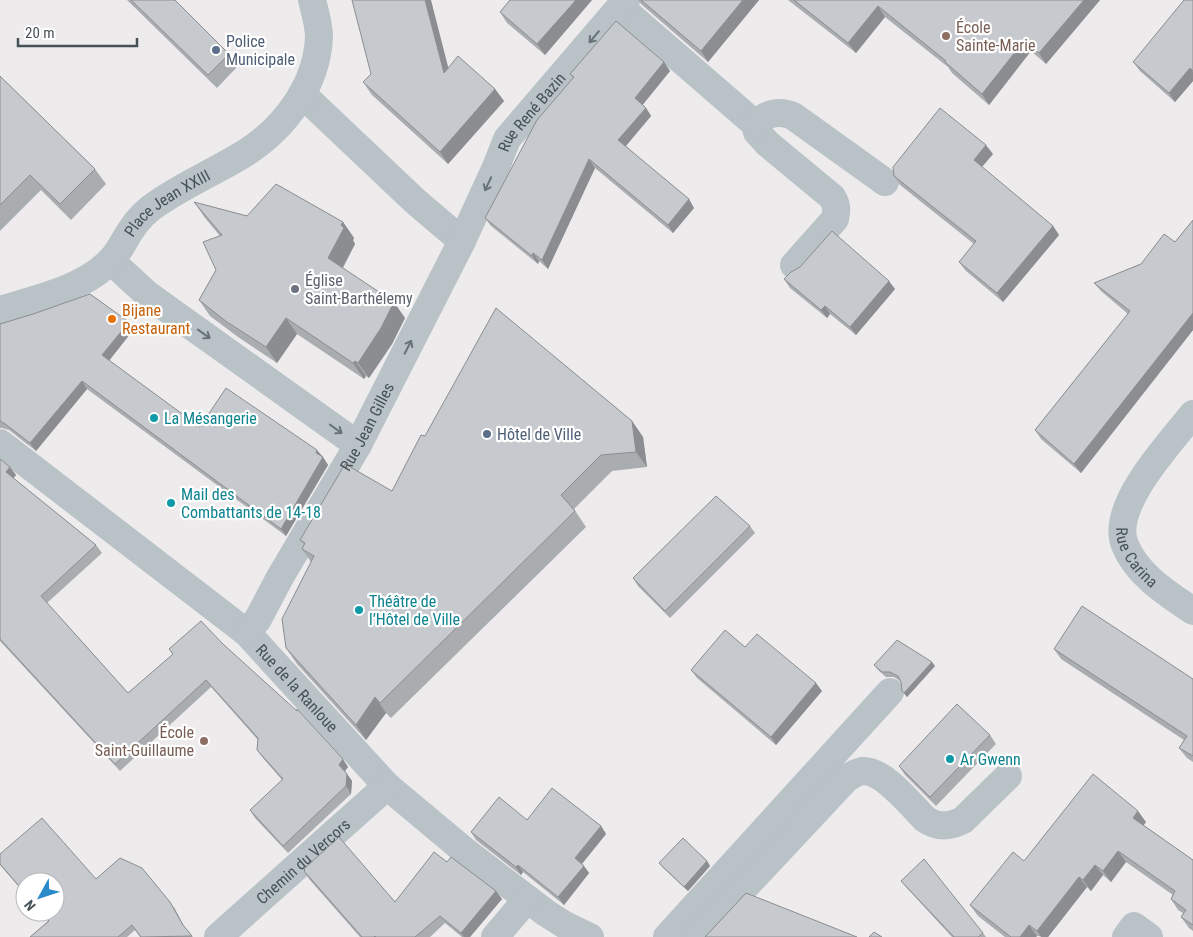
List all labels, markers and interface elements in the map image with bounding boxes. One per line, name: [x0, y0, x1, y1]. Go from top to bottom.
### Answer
scale bar: [18, 15, 136, 47]
place label: École Sainte-Marie: [956, 18, 1035, 55]
text: 20 m: [25, 24, 55, 42]
one-way arrow: [589, 30, 600, 43]
marker: École Sainte-Marie: [940, 30, 952, 42]
place label: Police Municipale: [226, 32, 295, 69]
marker: Police Municipale: [210, 44, 222, 56]
street label: Rue René Bazin: [494, 69, 570, 154]
street label: Place Jean XXIII: [120, 166, 213, 240]
one-way arrow: [483, 176, 492, 191]
place label: Église Saint-Barthélemy: [305, 271, 413, 308]
marker: Église Saint-Barthélemy: [289, 283, 301, 295]
place label: Bijane Restaurant: [122, 301, 190, 338]
marker: Bijane Restaurant: [106, 313, 118, 325]
one-way arrow: [197, 329, 210, 340]
one-way arrow: [404, 340, 413, 355]
street label: Rue Jean Gilles: [336, 379, 398, 474]
place label: La Mésangerie: [164, 409, 257, 428]
marker: La Mésangerie: [148, 412, 160, 424]
one-way arrow: [329, 424, 343, 434]
place label: Hôtel de Ville: [497, 425, 581, 444]
marker: Hôtel de Ville: [481, 428, 493, 440]
place label: Mail des Combattants de 14-18: [181, 485, 321, 522]
marker: Mail des Combattants de 14-18: [165, 497, 177, 509]
street label: Rue Carina: [1112, 527, 1161, 592]
place label: Théâtre de l’Hôtel de Ville: [369, 592, 460, 629]
marker: Théâtre de l’Hôtel de Ville: [353, 604, 365, 616]
street label: Rue de la Ranloue: [252, 640, 342, 736]
place label: École Saint-Guillaume: [95, 723, 194, 760]
marker: École Saint-Guillaume: [198, 735, 210, 747]
place label: Ar Gwenn: [960, 750, 1021, 769]
marker: Ar Gwenn: [944, 753, 956, 765]
street label: Chemin du Vercors: [253, 815, 354, 908]
north arrow: [15, 872, 65, 922]
text: N: [21, 897, 39, 914]

